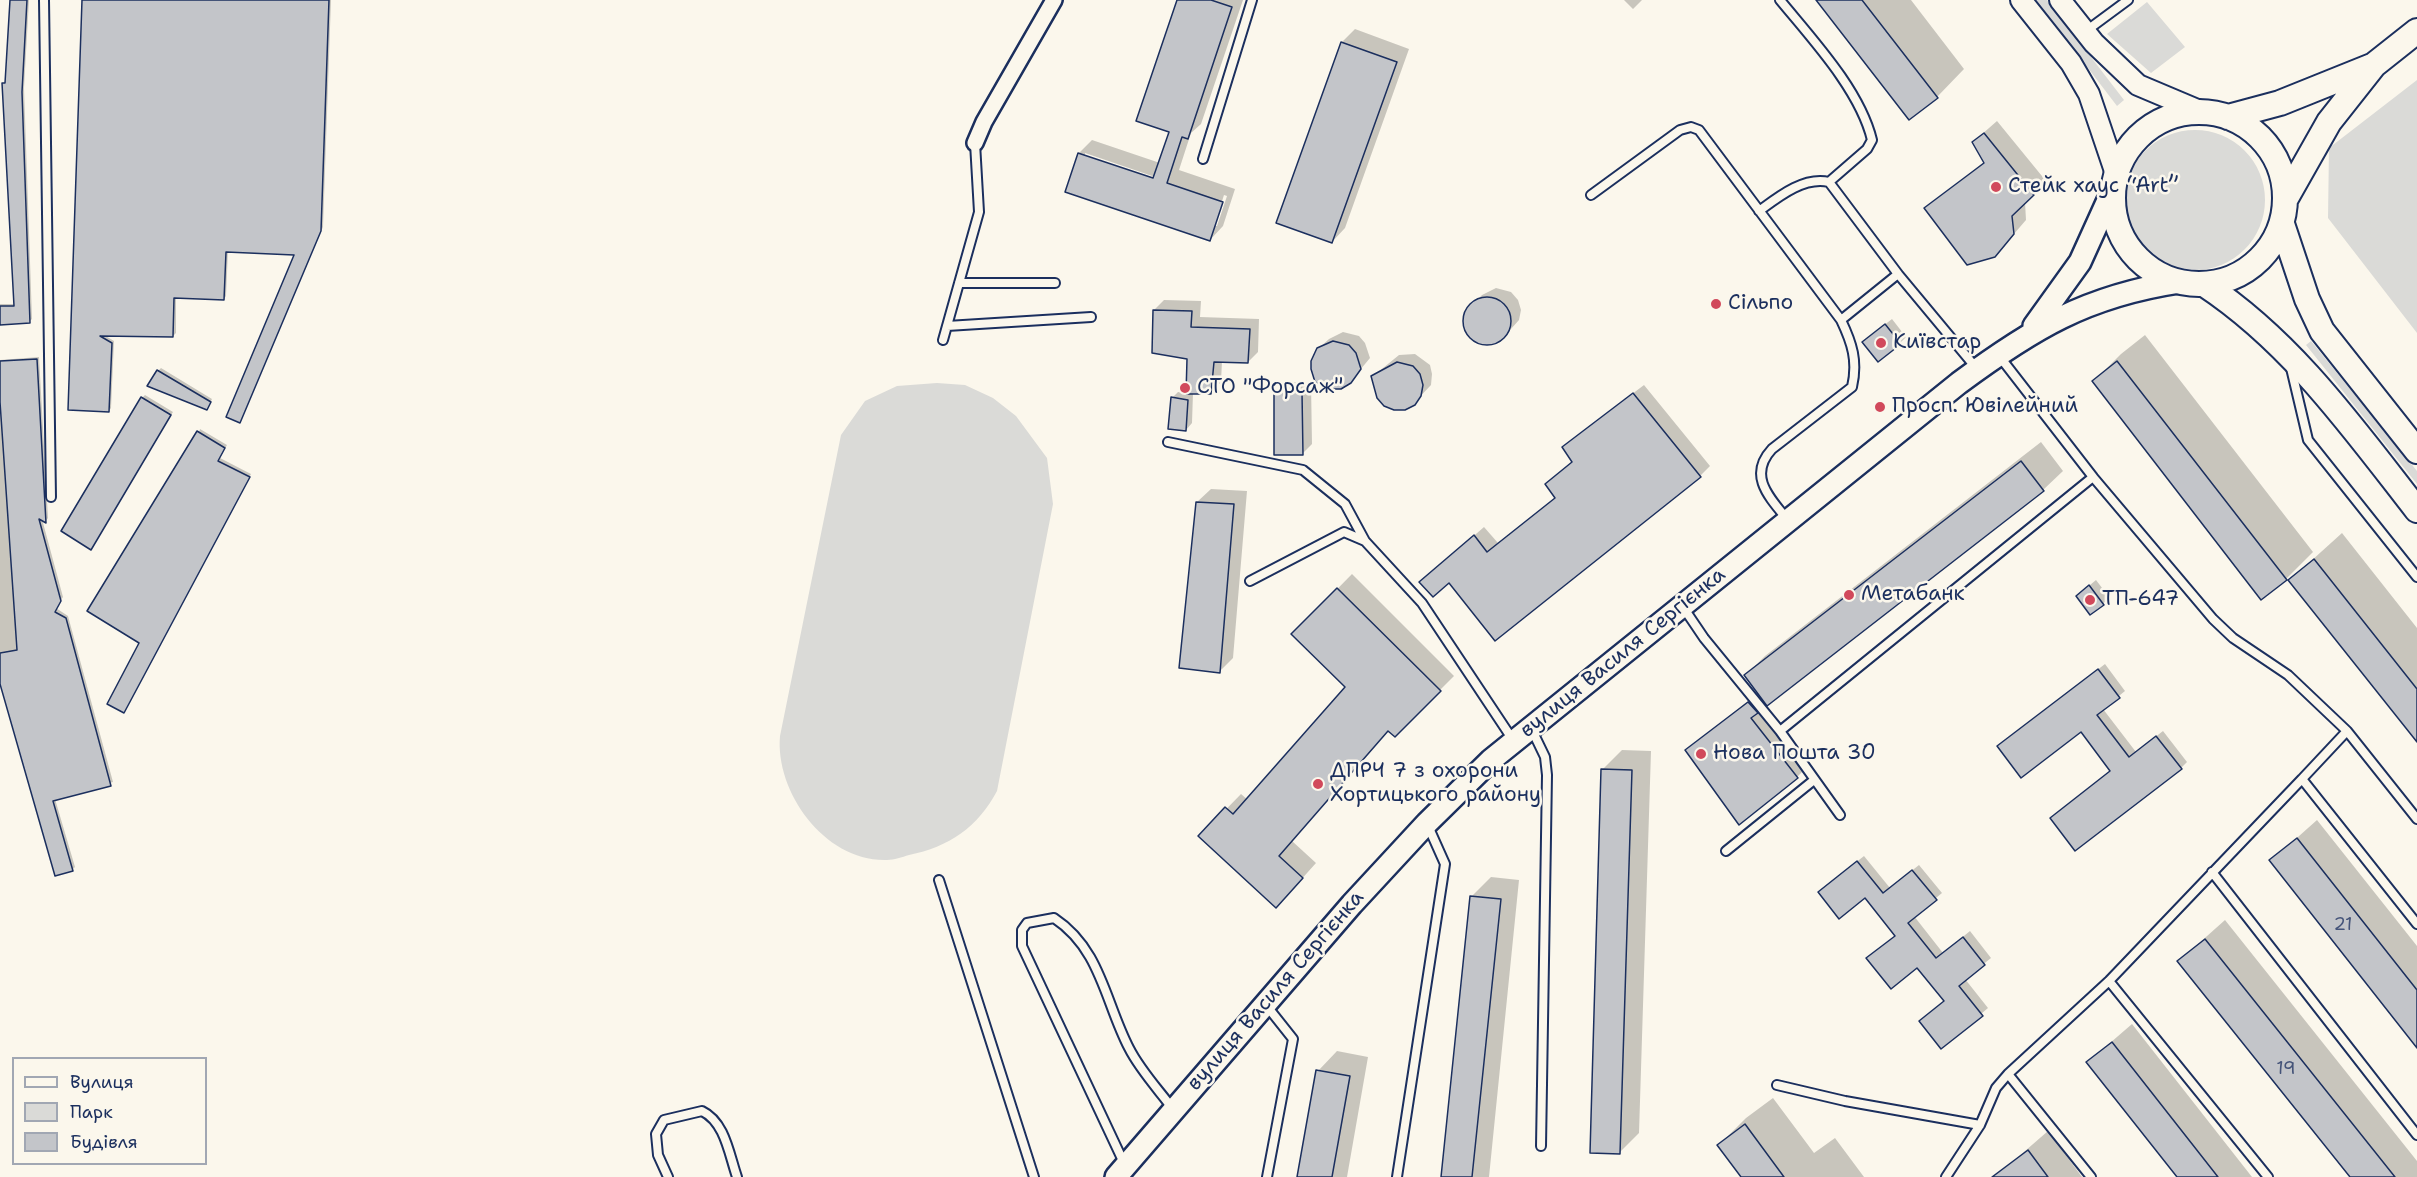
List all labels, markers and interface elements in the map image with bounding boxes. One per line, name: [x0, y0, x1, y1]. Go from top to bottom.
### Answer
place label: Стейк хаус “Art”: [2008, 174, 2178, 200]
marker: Стейк хаус “Art”: [1989, 180, 2003, 194]
place label: Сільпо: [1728, 291, 1793, 317]
marker: Сільпо: [1709, 297, 1723, 311]
place label: Київстар: [1893, 330, 1981, 356]
marker: Київстар: [1874, 336, 1888, 350]
place label: СТО "Форсаж": [1197, 375, 1343, 401]
marker: СТО "Форсаж": [1178, 381, 1192, 395]
place label: Просп. Ювілейний: [1892, 394, 2078, 420]
marker: Просп. Ювілейний: [1873, 400, 1887, 414]
street label: вулиця Василя Сергієнка: [1515, 562, 1731, 744]
place label: Метабанк: [1861, 582, 1965, 608]
place label: ТП-647: [2102, 587, 2179, 613]
marker: Метабанк: [1842, 588, 1856, 602]
marker: ТП-647: [2083, 593, 2097, 607]
place label: Нова Пошта 30: [1713, 741, 1876, 767]
marker: Нова Пошта 30: [1694, 747, 1708, 761]
place label: ДПРЧ 7 з охорони Хортицького району: [1330, 759, 1541, 809]
marker: ДПРЧ 7 з охорони Хортицького району: [1311, 777, 1325, 791]
street label: вулиця Василя Сергієнка: [1182, 886, 1370, 1096]
house number: 21: [2333, 914, 2353, 936]
legend: [12, 1057, 207, 1165]
house number: 19: [2276, 1058, 2296, 1080]
text: Вулиця: [70, 1070, 134, 1094]
text: Парк: [70, 1100, 113, 1124]
text: Будівля: [70, 1130, 138, 1154]

